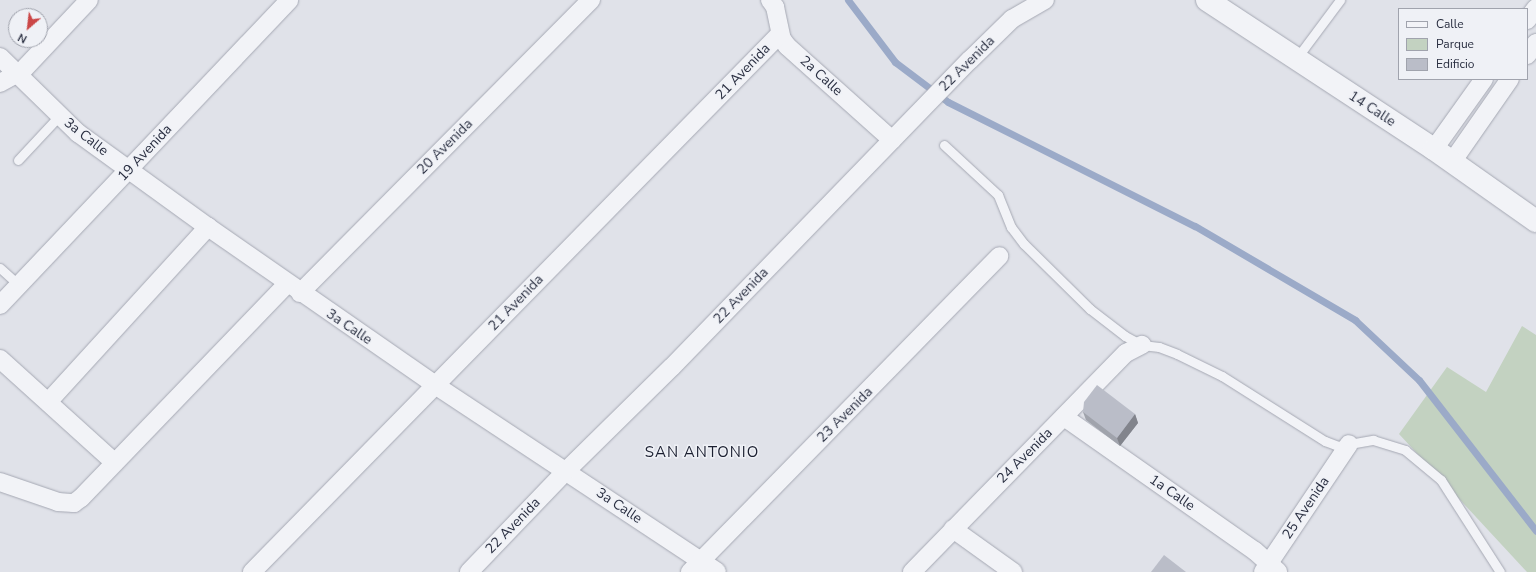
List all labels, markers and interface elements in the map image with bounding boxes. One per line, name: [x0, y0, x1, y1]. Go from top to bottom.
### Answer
north arrow: [8, 8, 48, 48]
legend: [1398, 8, 1528, 80]
text: Calle: [1436, 16, 1464, 32]
text: N: [15, 30, 30, 47]
street label: 22 Avenida: [936, 33, 998, 95]
text: Parque: [1436, 36, 1474, 52]
street label: 21 Avenida: [712, 40, 774, 104]
street label: 2a Calle: [796, 52, 846, 100]
text: Edificio: [1436, 56, 1474, 72]
street label: 14 Calle: [1345, 88, 1399, 130]
street label: 3a Calle: [60, 114, 112, 160]
street label: 20 Avenida: [414, 116, 476, 178]
street label: 19 Avenida: [114, 121, 176, 185]
street label: 22 Avenida: [710, 264, 772, 328]
street label: 21 Avenida: [485, 271, 547, 335]
street label: 3a Calle: [323, 306, 375, 348]
street label: 23 Avenida: [814, 384, 876, 446]
street label: 24 Avenida: [994, 425, 1056, 487]
district label: SAN ANTONIO: [645, 444, 759, 462]
street label: 1a Calle: [1146, 471, 1198, 515]
street label: 25 Avenida: [1279, 474, 1333, 542]
street label: 3a Calle: [593, 485, 645, 527]
street label: 22 Avenida: [482, 494, 544, 558]

